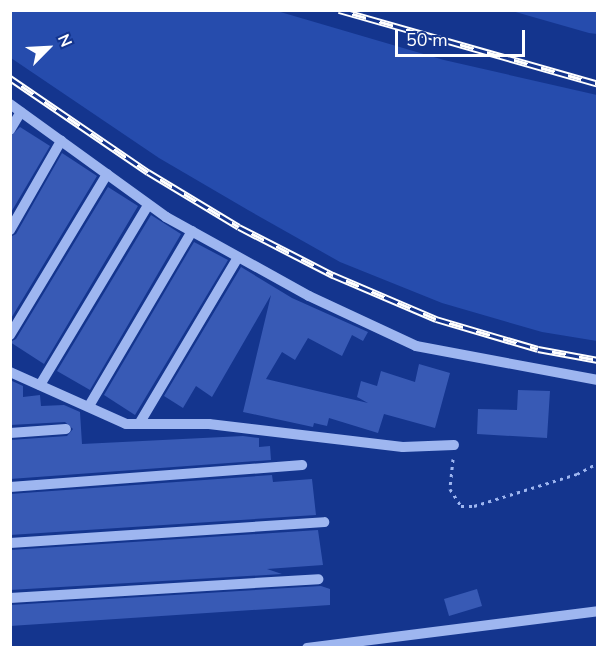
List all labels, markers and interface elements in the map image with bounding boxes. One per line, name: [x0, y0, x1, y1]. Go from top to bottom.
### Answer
north arrow: [18, 18, 78, 78]
scale bar: [398, 18, 528, 56]
text: 50 m: [406, 28, 448, 52]
text: N: [52, 31, 77, 51]

